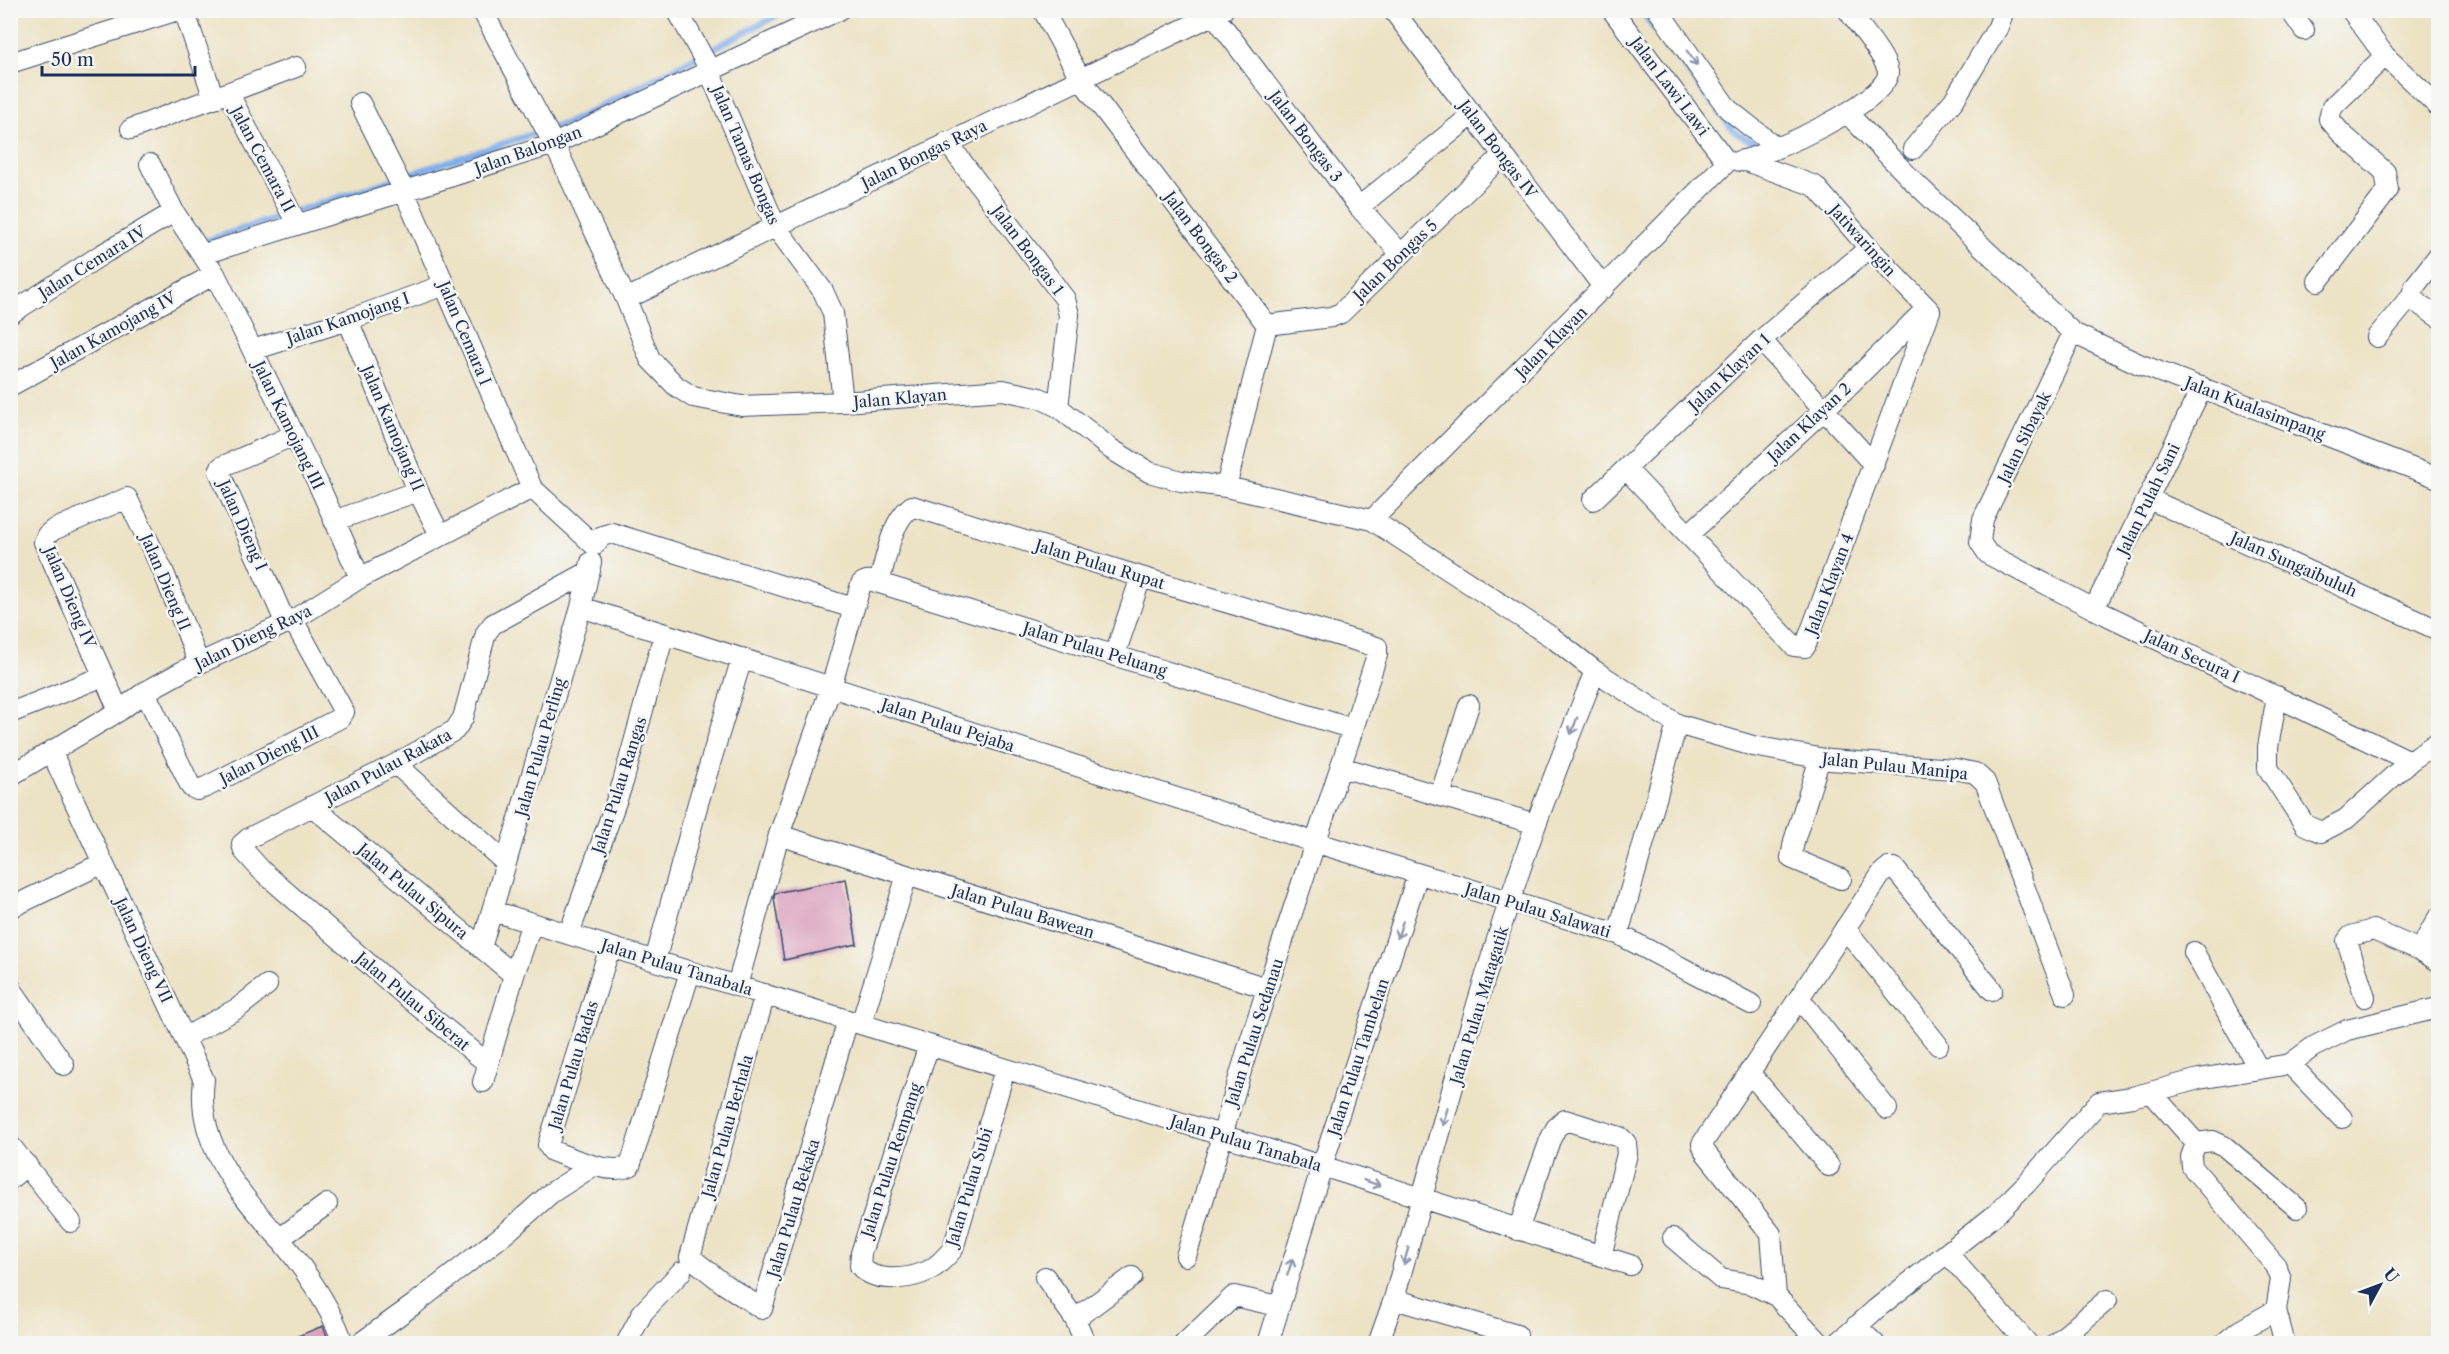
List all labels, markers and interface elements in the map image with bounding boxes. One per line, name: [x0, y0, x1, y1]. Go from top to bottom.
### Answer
street label: Jalan Lawi Lawi: [1624, 30, 1714, 140]
scale bar: [42, 39, 195, 77]
text: 50 m: [51, 49, 94, 71]
one-way arrow: [1685, 50, 1698, 66]
street label: Jalan Tamas Bongas: [706, 80, 784, 228]
street label: Jalan Bongas 3: [1263, 84, 1347, 186]
street label: Jalan Bongas IV: [1453, 93, 1542, 202]
street label: Jalan Cemara II: [225, 100, 299, 215]
street label: Jalan Bongas Raya: [855, 115, 990, 194]
street label: Jalan Balongan: [469, 121, 584, 180]
street label: Jalan Bongas 2: [1158, 185, 1242, 287]
street label: Jatiwaringin: [1823, 197, 1901, 280]
street label: Jalan Bongas 1: [986, 199, 1068, 299]
street label: Jalan Bongas 5: [1347, 215, 1441, 307]
street label: Jalan Cemara IV: [32, 221, 150, 305]
street label: Jalan Cemara I: [433, 275, 496, 388]
street label: Jalan Kamojang IV: [44, 287, 180, 374]
street label: Jalan Kamojang I: [281, 288, 412, 349]
street label: Jalan Klayan: [1509, 302, 1591, 384]
street label: Jalan Klayan 1: [1682, 329, 1774, 417]
street label: Jalan Kamojang III: [248, 355, 329, 493]
street label: Jalan Kamojang II: [356, 359, 429, 494]
street label: Jalan Kualasimpang: [2179, 371, 2329, 444]
street label: Jalan Klayan 2: [1761, 378, 1855, 468]
street label: Jalan Klayan: [850, 384, 947, 412]
street label: Jalan Sibayak: [1992, 387, 2055, 489]
street label: Jalan Pulah Sani: [2111, 440, 2184, 561]
street label: Jalan Dieng I: [213, 474, 272, 573]
street label: Jalan Sungaibuluh: [2225, 526, 2360, 601]
street label: Jalan Dieng II: [136, 528, 195, 633]
street label: Jalan Klayan 4: [1799, 530, 1858, 640]
street label: Jalan Pulau Rupat: [1030, 534, 1168, 593]
street label: Jalan Dieng IV: [38, 540, 101, 651]
street label: Jalan Dieng Raya: [189, 600, 315, 675]
street label: Jalan Pulau Peluang: [1018, 617, 1170, 681]
street label: Jalan Secura I: [2138, 624, 2243, 687]
street label: Jalan Pulau Perling: [510, 675, 569, 821]
street label: Jalan Pulau Pejaba: [876, 693, 1018, 756]
street label: Jalan Pulau Rangas: [586, 714, 651, 859]
one-way arrow: [1568, 716, 1579, 735]
street label: Jalan Dieng III: [213, 721, 322, 790]
street label: Jalan Pulau Rakata: [319, 724, 455, 809]
street label: Jalan Pulau Manipa: [1818, 748, 1970, 784]
street label: Jalan Pulau Sipura: [351, 837, 473, 943]
street label: Jalan Pulau Salawati: [1460, 877, 1614, 942]
street label: Jalan Pulau Bawean: [946, 879, 1097, 942]
street label: Jalan Dieng VII: [110, 891, 177, 1006]
one-way arrow: [1394, 920, 1405, 939]
street label: Jalan Pulau Matagatik: [1445, 923, 1513, 1089]
street label: Jalan Pulau Tanabala: [596, 934, 756, 1000]
street label: Jalan Pulau Siberat: [350, 945, 474, 1055]
street label: Jalan Pulau Sedanau: [1220, 955, 1287, 1111]
street label: Jalan Pulau Tambelan: [1322, 976, 1393, 1141]
street label: Jalan Pulau Badas: [543, 998, 602, 1135]
street label: Jalan Pulau Berhala: [696, 1052, 757, 1203]
street label: Jalan Pulau Rempang: [856, 1080, 926, 1243]
one-way arrow: [1439, 1108, 1450, 1127]
street label: Jalan Pulau Tanabala: [1165, 1110, 1325, 1176]
street label: Jalan Pulau Subi: [941, 1125, 997, 1252]
street label: Jalan Pulau Bekaka: [762, 1136, 824, 1283]
one-way arrow: [1362, 1178, 1381, 1189]
one-way arrow: [1400, 1246, 1411, 1265]
north arrow: [2350, 1255, 2410, 1315]
one-way arrow: [1285, 1258, 1296, 1277]
text: U: [2380, 1264, 2403, 1287]

